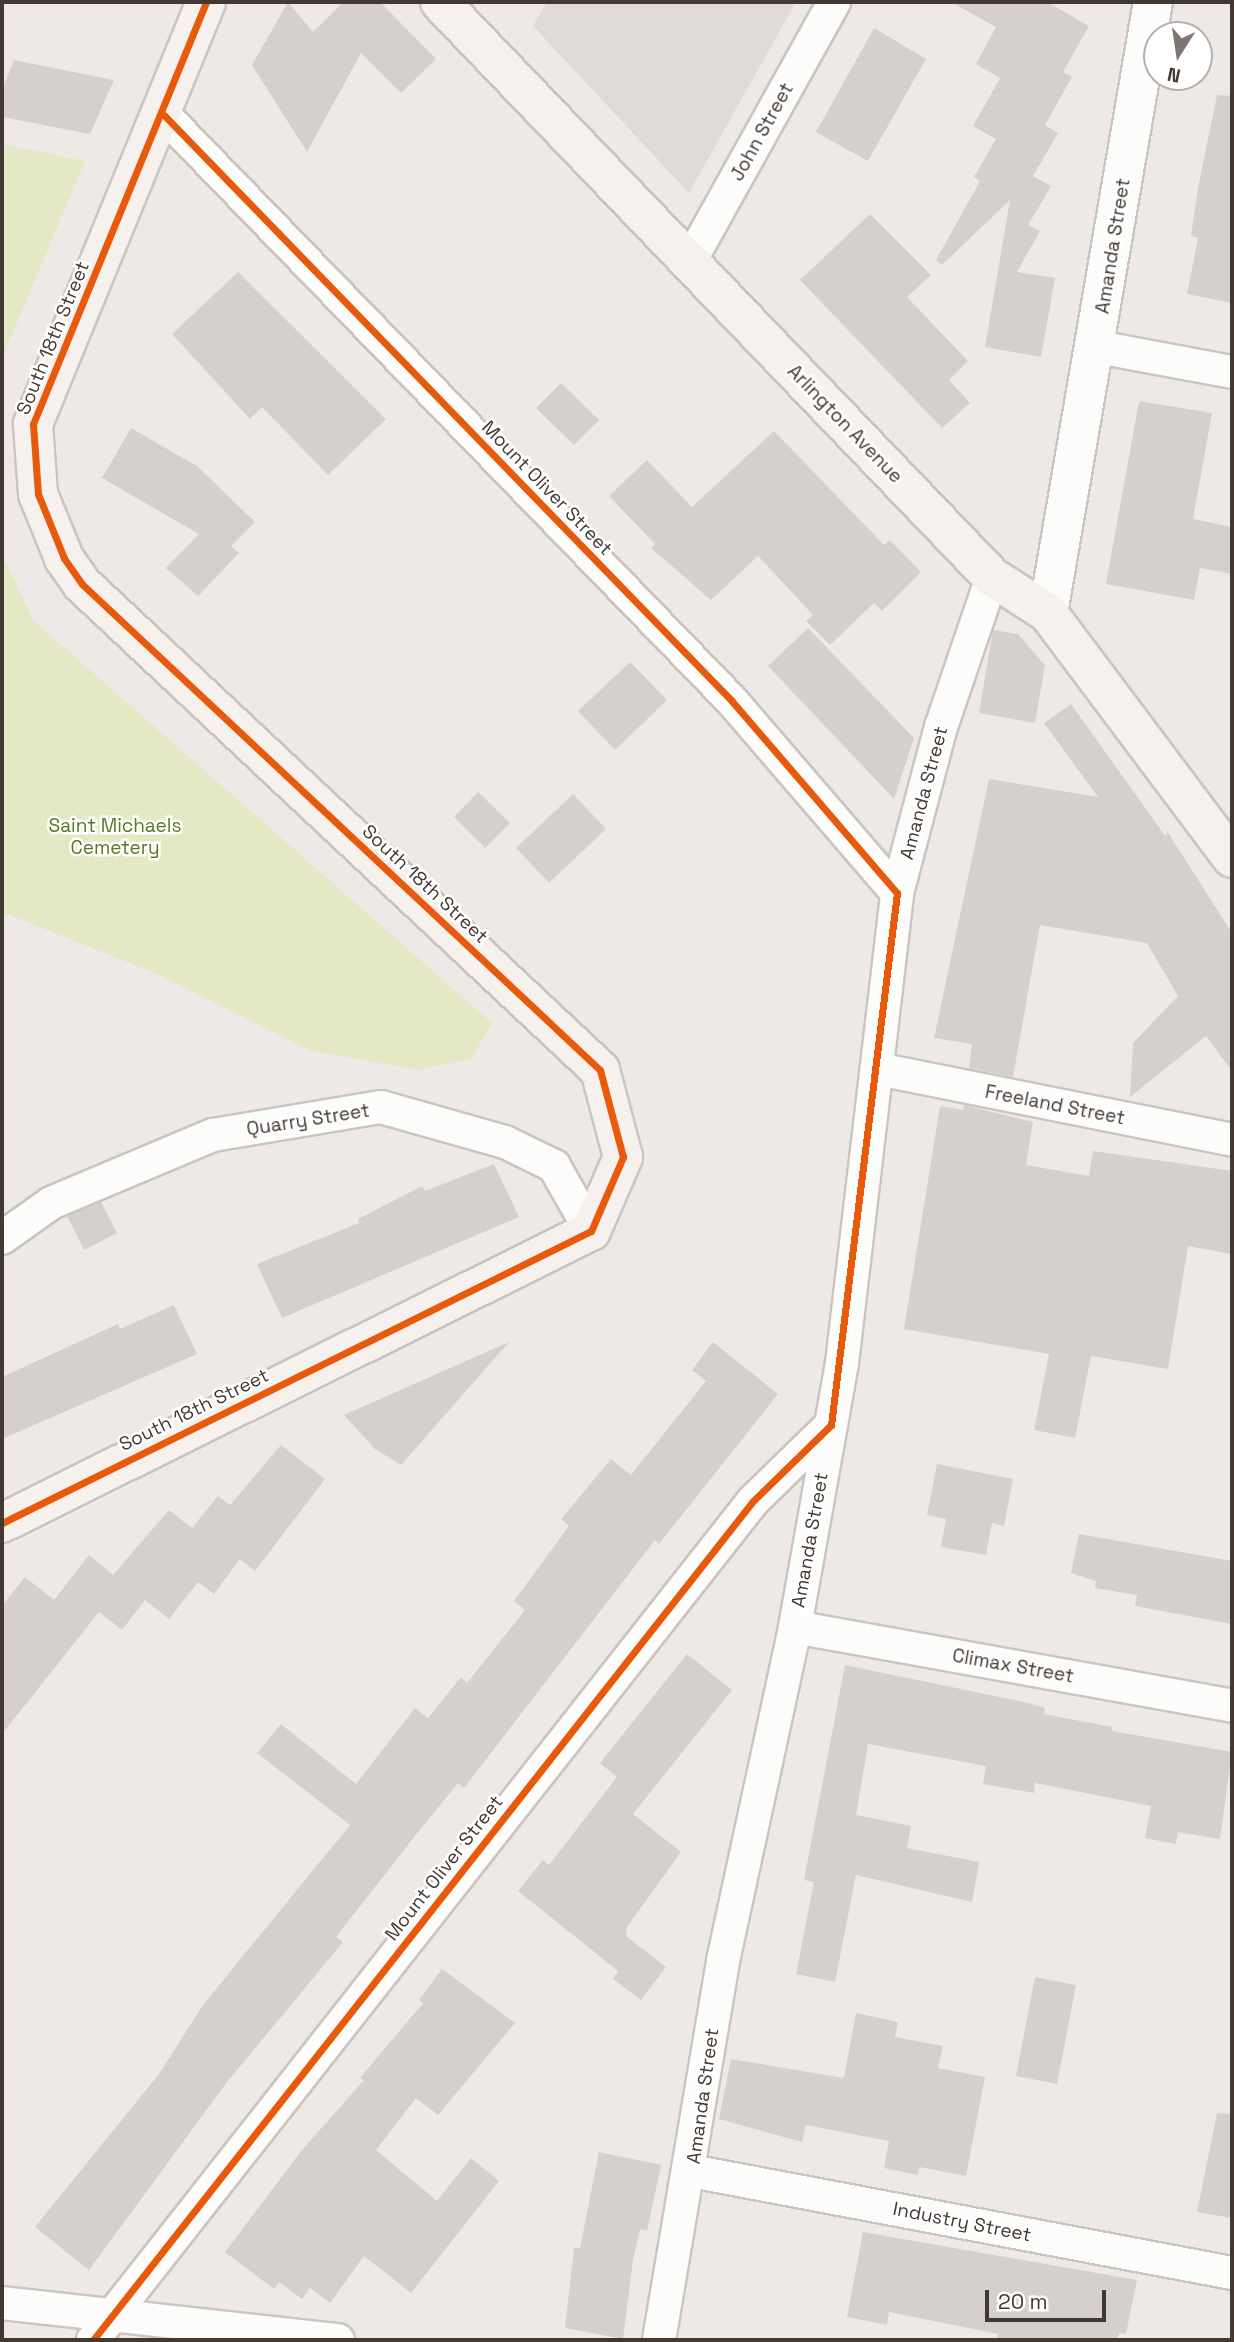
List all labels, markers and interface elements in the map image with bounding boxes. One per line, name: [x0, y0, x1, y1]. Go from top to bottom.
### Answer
north arrow: [1143, 21, 1213, 91]
text: N: [1165, 62, 1183, 89]
street label: John Street: [726, 79, 798, 185]
street label: Amanda Street: [1091, 177, 1135, 315]
street label: South 18th Street: [12, 258, 94, 418]
street label: Arlington Avenue: [783, 360, 907, 488]
street label: Mount Oliver Street: [477, 416, 617, 560]
street label: Amanda Street: [895, 724, 953, 862]
park label: Saint Michaels Cemetery: [49, 815, 181, 859]
street label: South 18th Street: [357, 820, 493, 948]
street label: Freeland Street: [983, 1080, 1127, 1130]
street label: Quarry Street: [245, 1099, 371, 1141]
street label: South 18th Street: [116, 1364, 272, 1456]
street label: Amanda Street: [787, 1471, 833, 1609]
street label: Climax Street: [950, 1644, 1076, 1688]
street label: Mount Oliver Street: [380, 1791, 508, 1945]
street label: Amanda Street: [682, 2027, 724, 2165]
street label: Industry Street: [891, 2197, 1033, 2247]
scale bar: [989, 2276, 1110, 2320]
text: 20 m: [998, 2288, 1048, 2315]

